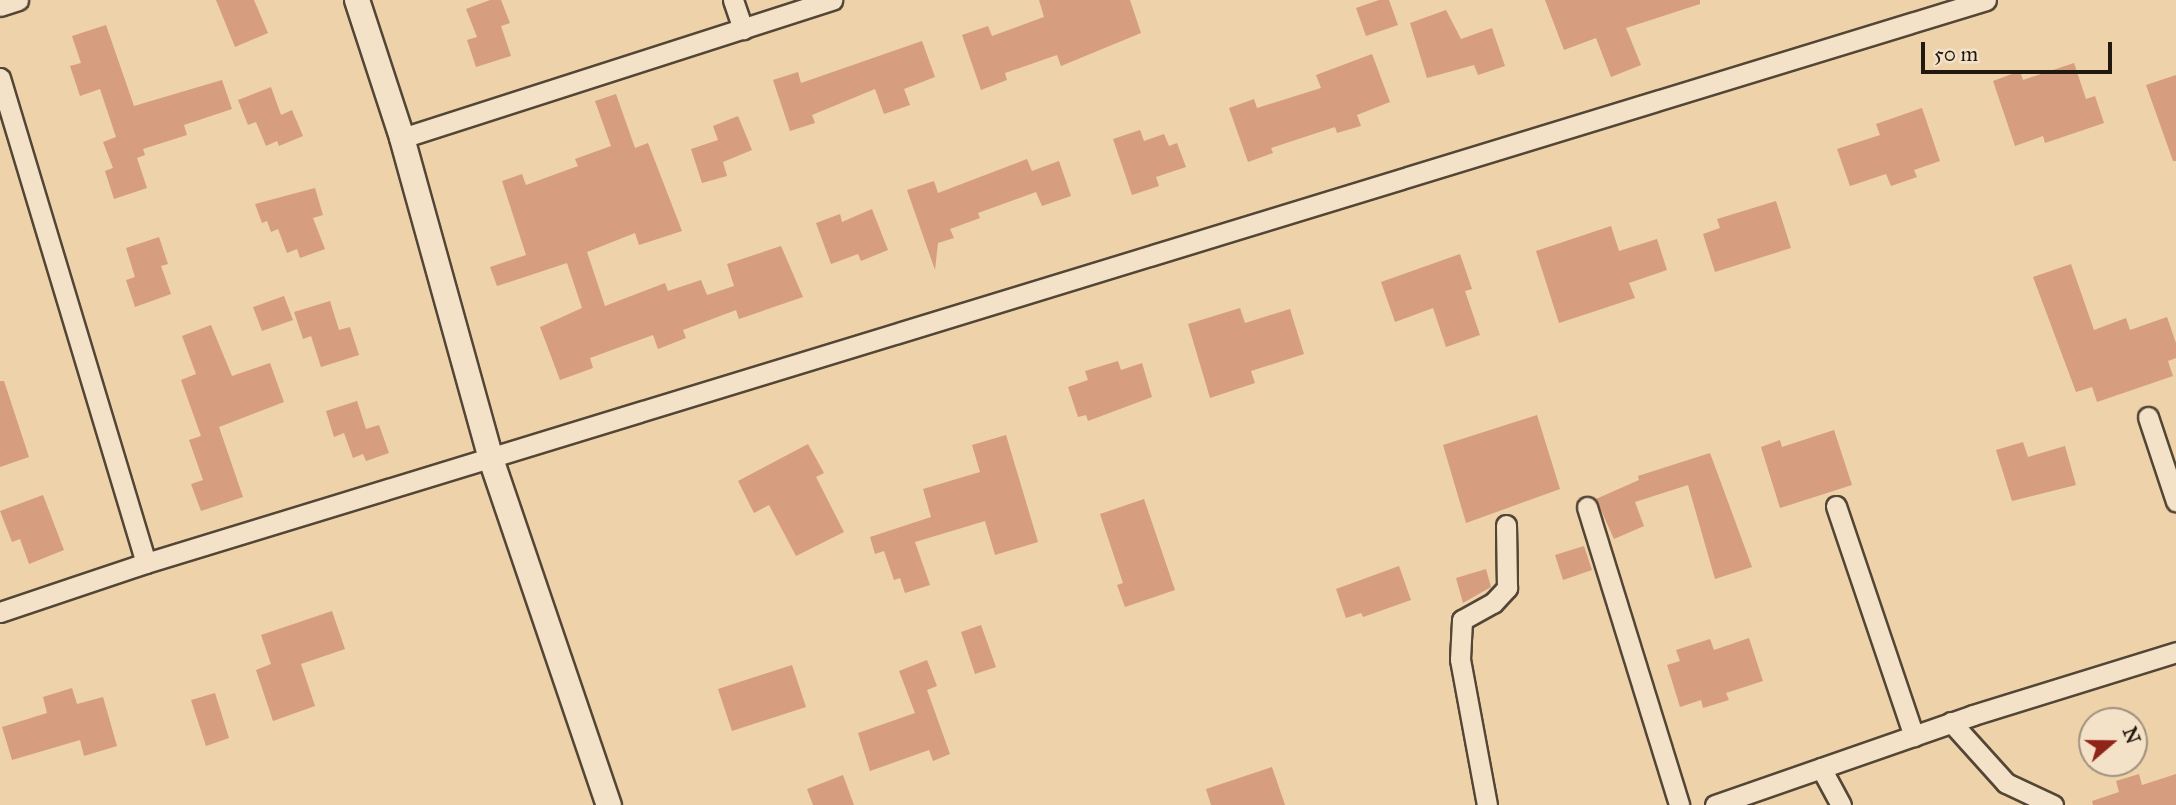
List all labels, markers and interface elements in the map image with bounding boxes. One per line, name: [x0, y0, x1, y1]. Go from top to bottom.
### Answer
scale bar: [1924, 28, 2115, 72]
text: 50 m: [1934, 41, 1978, 67]
north arrow: [2078, 707, 2148, 777]
text: N: [2118, 724, 2145, 747]

